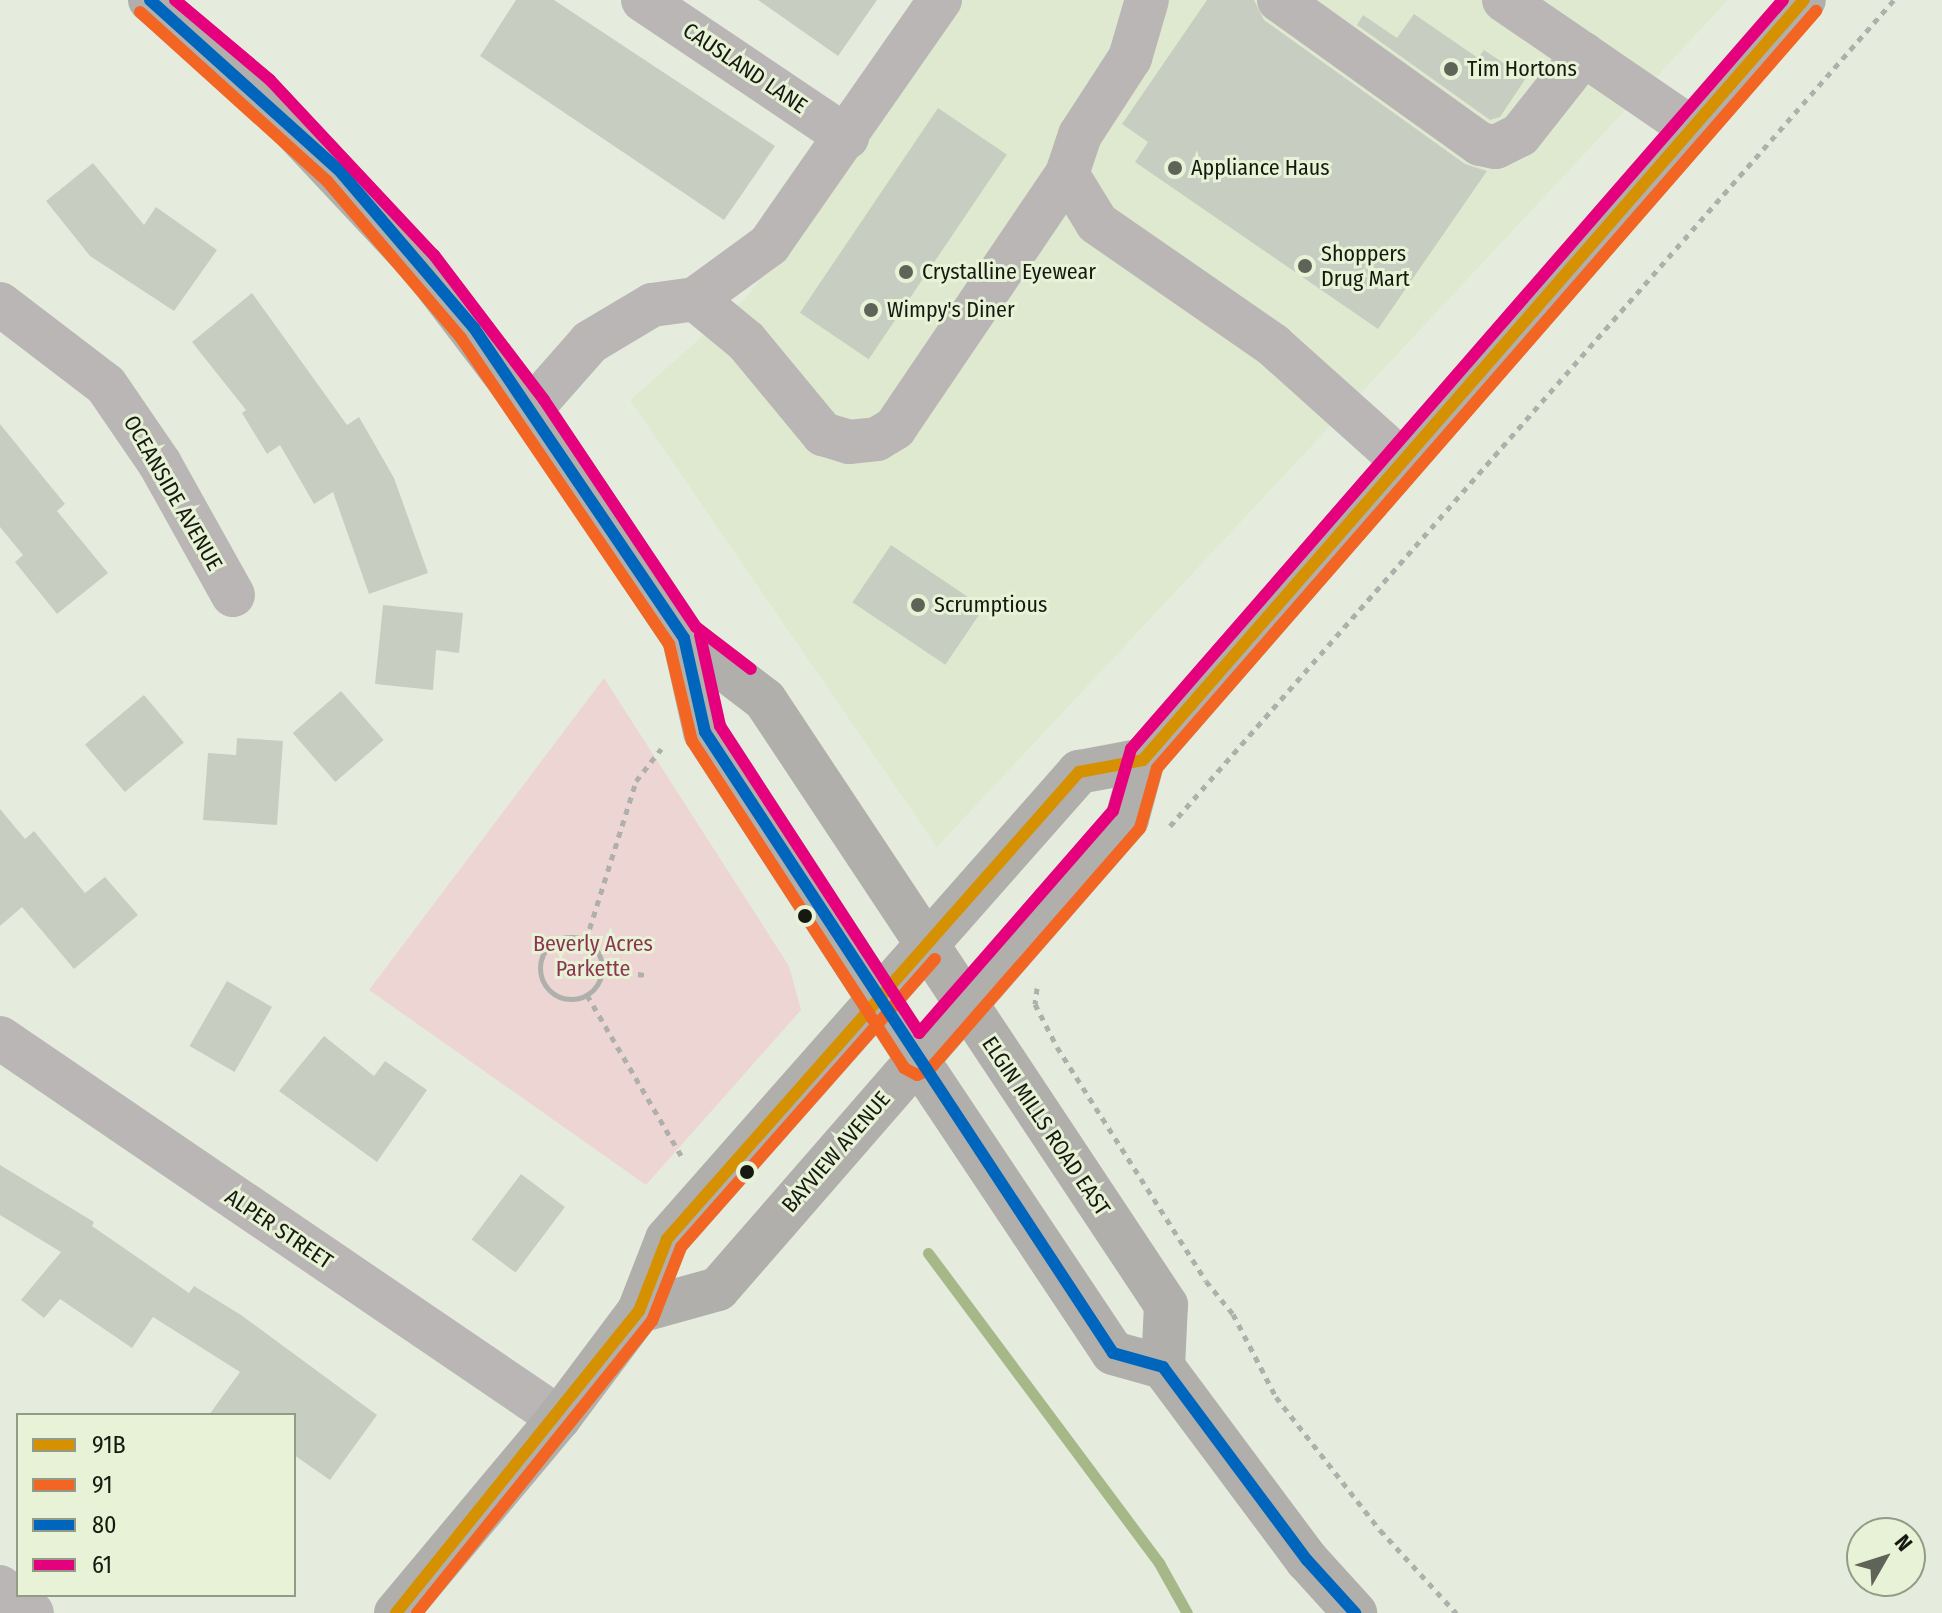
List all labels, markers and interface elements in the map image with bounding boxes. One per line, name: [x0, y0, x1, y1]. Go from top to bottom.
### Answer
street label: CAUSLAND LANE: [678, 17, 812, 119]
place label: Tim Hortons: [1467, 56, 1577, 82]
marker: Tim Hortons: [1442, 60, 1460, 78]
place label: Appliance Haus: [1191, 155, 1330, 181]
marker: Appliance Haus: [1166, 159, 1184, 177]
place label: Shoppers Drug Mart: [1321, 240, 1410, 292]
marker: Shoppers Drug Mart: [1296, 257, 1314, 275]
place label: Crystalline Eyewear: [922, 259, 1096, 285]
marker: Crystalline Eyewear: [897, 263, 915, 281]
place label: Wimpy's Diner: [887, 297, 1015, 323]
marker: Wimpy's Diner: [862, 301, 880, 319]
street label: OCEANSIDE AVENUE: [118, 411, 228, 575]
place label: Scrumptious: [934, 592, 1047, 618]
marker: Scrumptious: [909, 596, 927, 614]
unlabelled marker: [797, 908, 813, 924]
park label: Beverly Acres Parkette: [533, 930, 653, 982]
street label: ELGIN MILLS ROAD EAST: [976, 1032, 1116, 1220]
street label: BAYVIEW AVENUE: [776, 1086, 896, 1218]
unlabelled marker: [739, 1164, 755, 1180]
street label: ALPER STREET: [220, 1183, 338, 1275]
legend: [16, 1413, 296, 1597]
text: 91B: [92, 1431, 126, 1459]
text: 91: [92, 1471, 113, 1499]
text: 80: [92, 1511, 117, 1539]
north arrow: [1846, 1517, 1926, 1597]
text: N: [1889, 1529, 1918, 1556]
text: 61: [92, 1551, 112, 1579]

